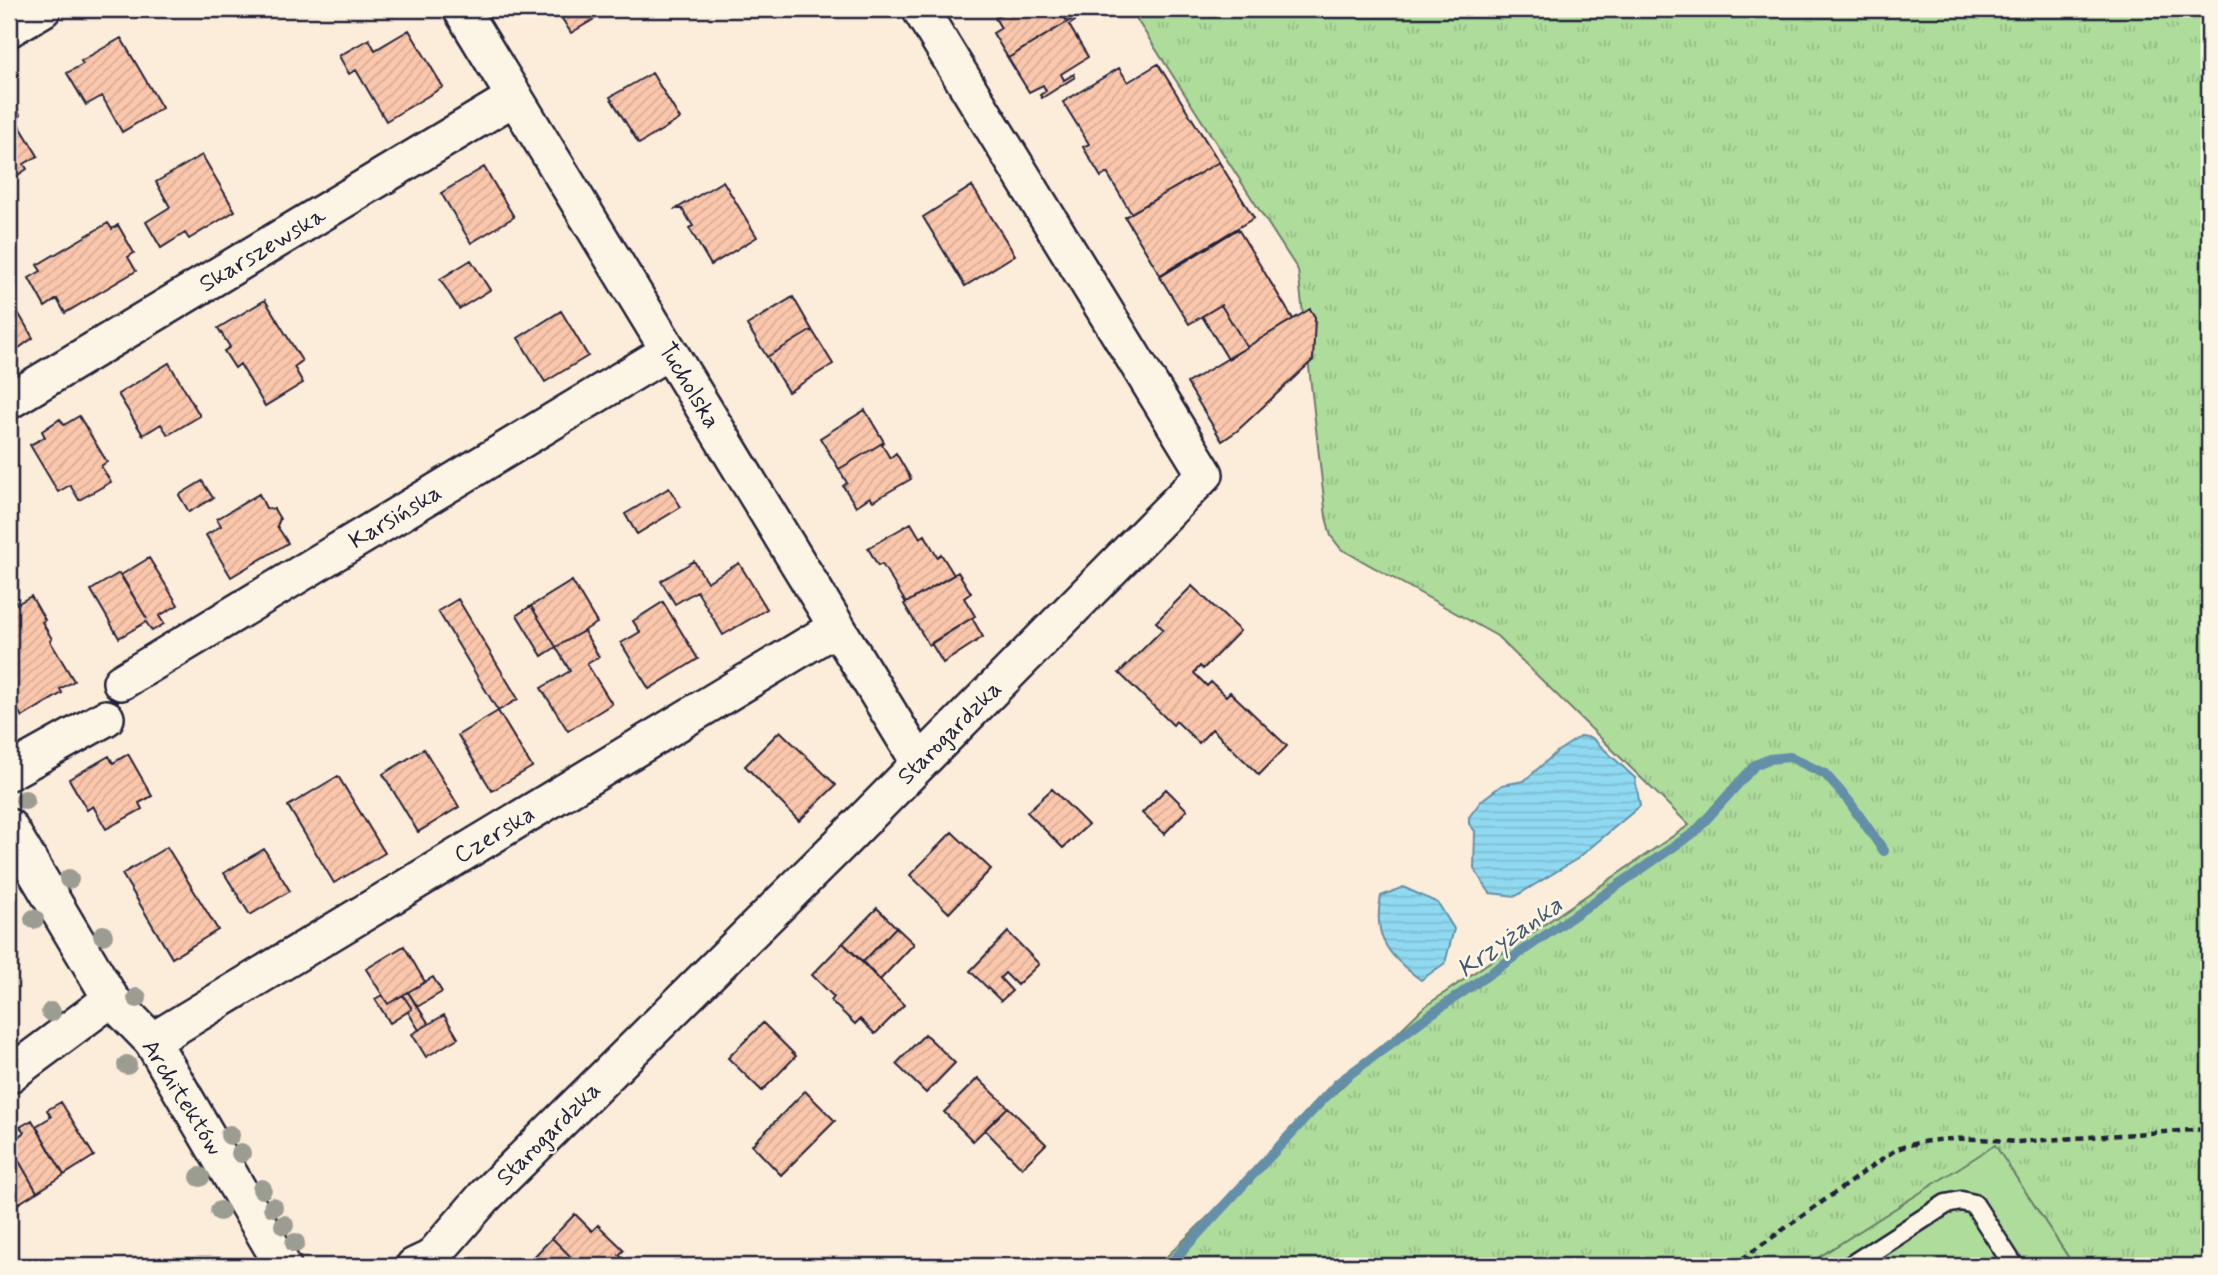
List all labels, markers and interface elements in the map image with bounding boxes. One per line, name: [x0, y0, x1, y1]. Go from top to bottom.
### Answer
street label: Skarszewska: [194, 200, 332, 300]
street label: Tucholska: [651, 337, 727, 435]
street label: Karsińska: [344, 478, 448, 557]
street label: Starogardzka: [891, 674, 1009, 792]
street label: Czerska: [449, 799, 541, 871]
water label: Krzyżanka: [1451, 889, 1570, 986]
street label: Architektów: [134, 1034, 230, 1162]
street label: Starogardzka: [490, 1075, 608, 1193]

